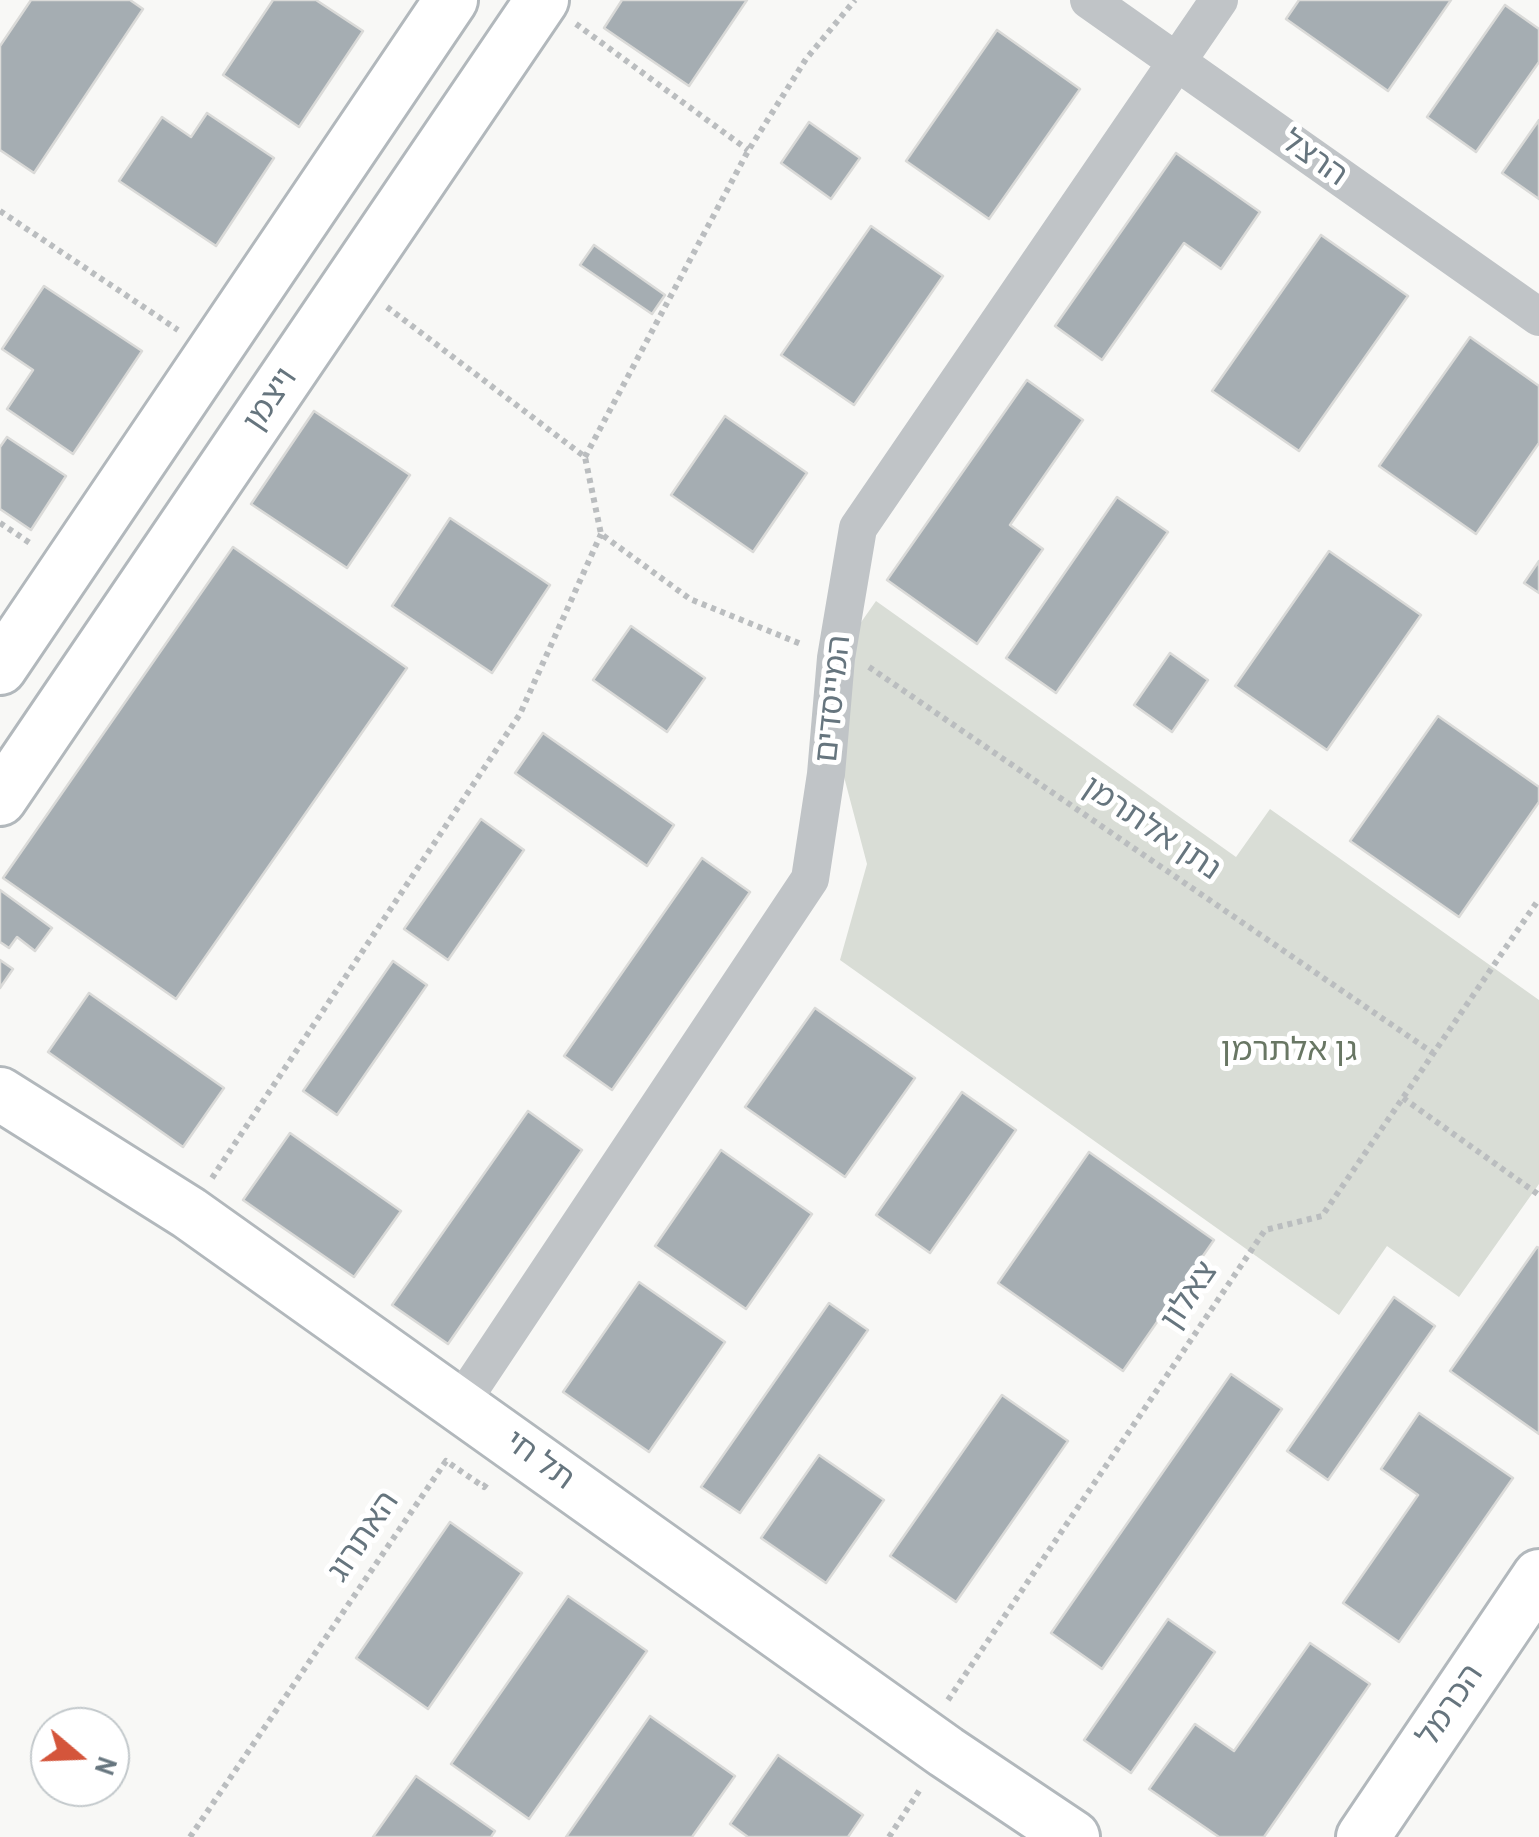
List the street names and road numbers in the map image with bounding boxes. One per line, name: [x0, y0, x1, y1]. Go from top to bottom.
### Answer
street label: הרצל: [1274, 123, 1354, 195]
street label: ויצמן: [236, 361, 306, 439]
street label: המייסדים: [808, 633, 860, 765]
street label: נתן אלתרמן: [1075, 769, 1227, 889]
street label: צאלון: [1153, 1254, 1227, 1338]
street label: תל חי: [497, 1423, 581, 1499]
street label: האתרוג: [320, 1485, 408, 1589]
street label: הכרמל: [1410, 1658, 1492, 1754]

